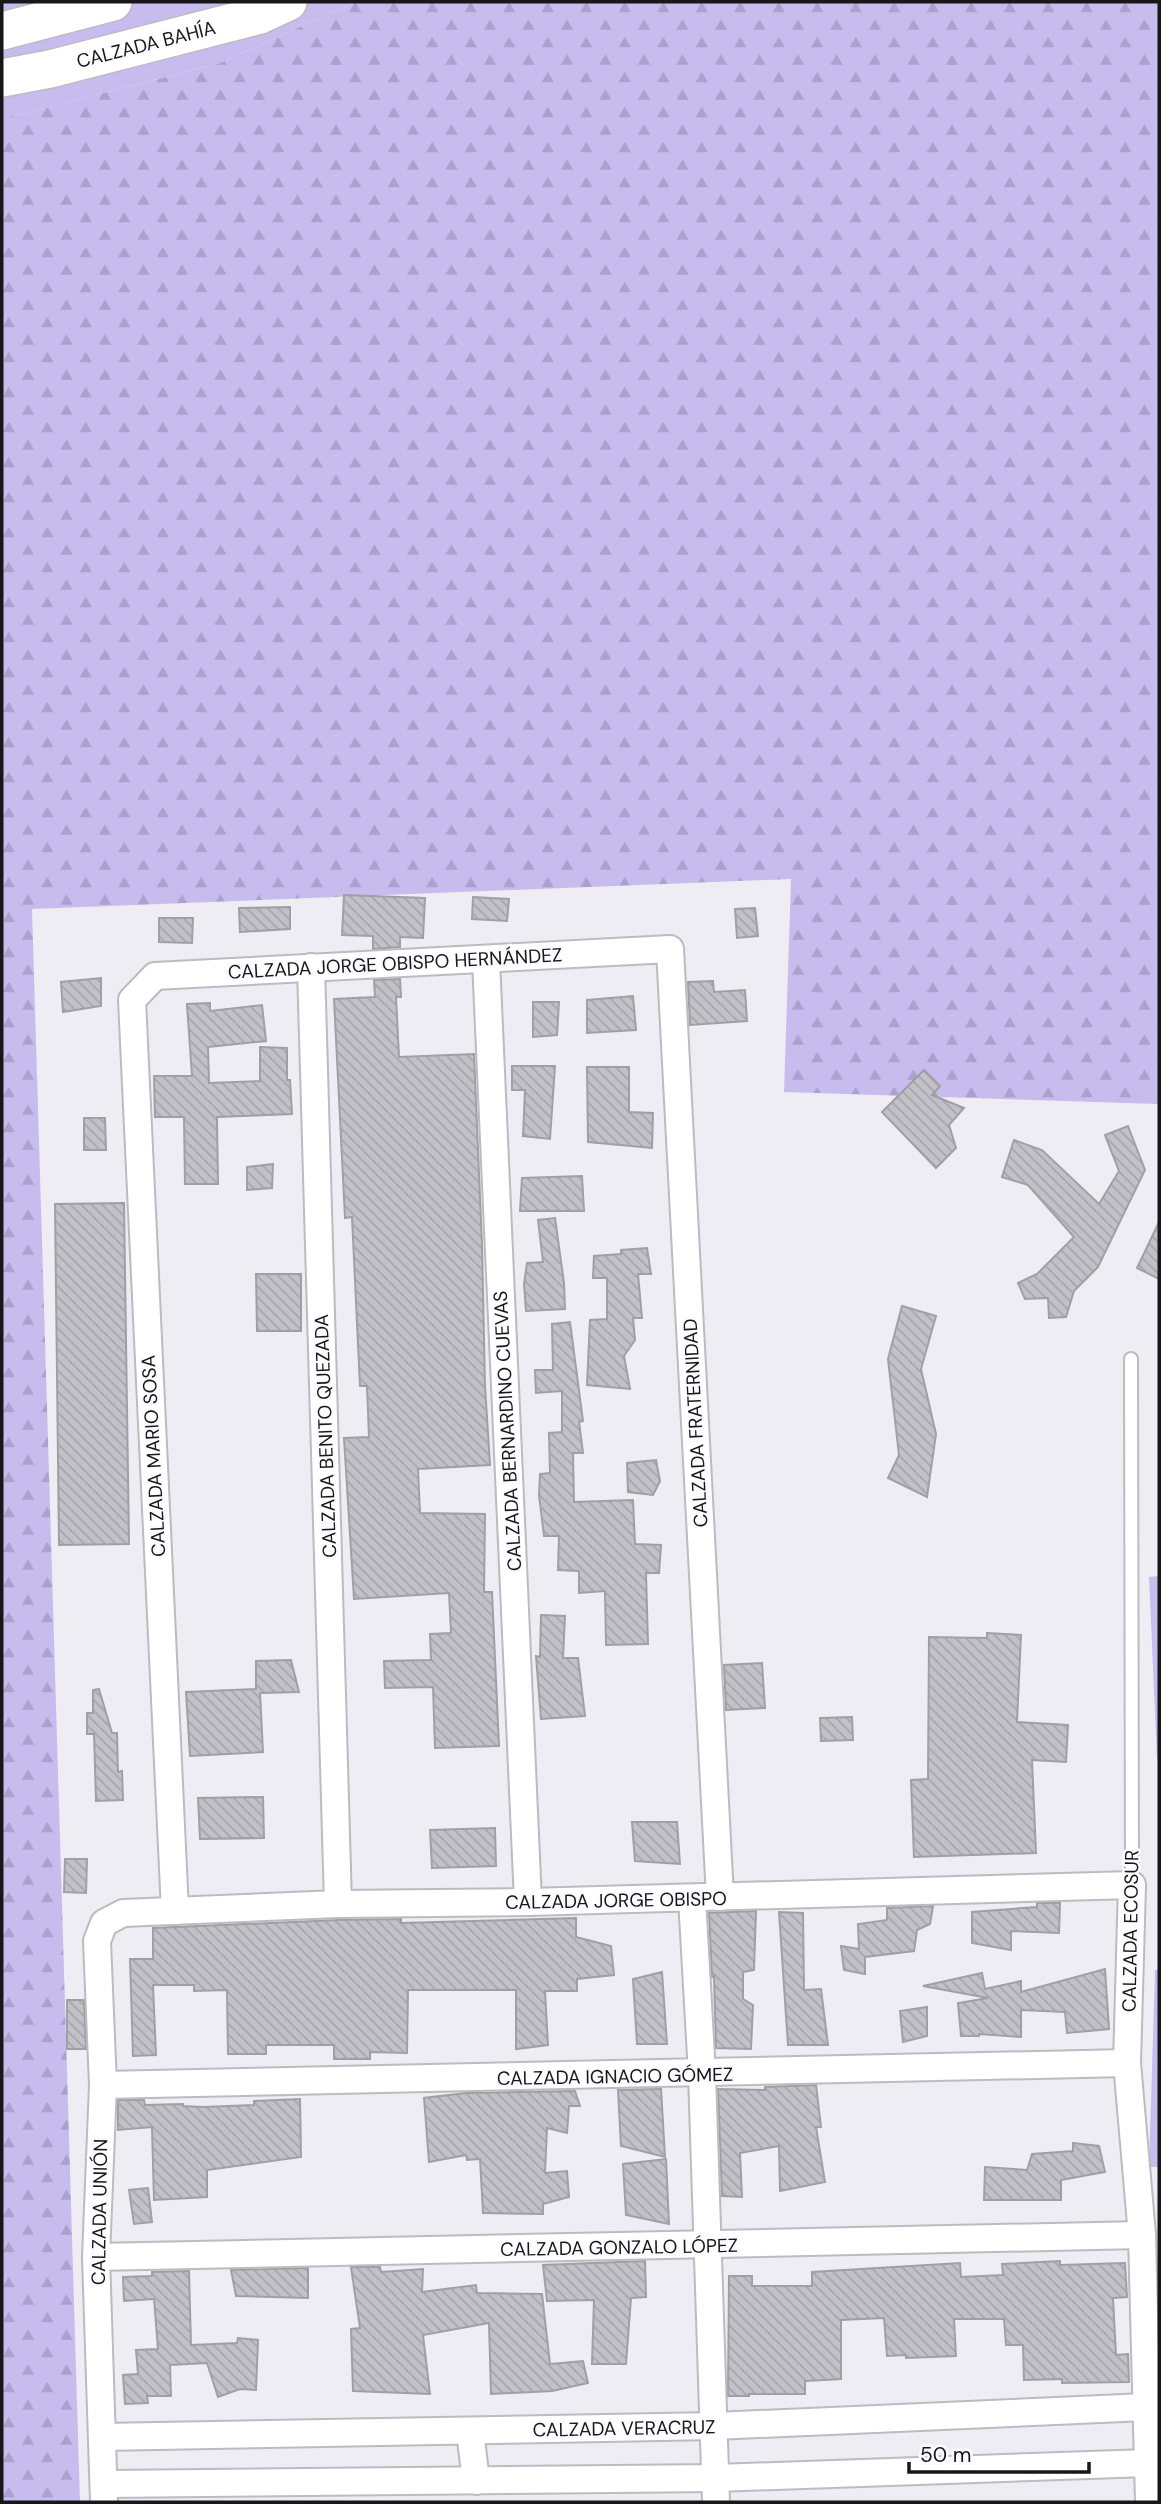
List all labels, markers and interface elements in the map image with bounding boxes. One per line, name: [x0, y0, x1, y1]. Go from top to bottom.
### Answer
street label: CALZADA BAHÍA: [74, 15, 219, 74]
street label: CALZADA JORGE OBISPO HERNÁNDEZ: [227, 942, 563, 985]
street label: CALZADA BERNARDINO CUEVAS: [488, 1290, 527, 1572]
street label: CALZADA BENITO QUEZADA: [309, 1313, 342, 1558]
street label: CALZADA FRATERNIDAD: [678, 1318, 713, 1528]
street label: CALZADA MARIO SOSA: [136, 1354, 171, 1558]
street label: CALZADA ECOSUR: [1117, 1850, 1144, 2012]
street label: CALZADA JORGE OBISPO: [505, 1886, 727, 1915]
street label: CALZADA IGNACIO GÓMEZ: [497, 2062, 733, 2091]
street label: CALZADA UNIÓN: [86, 2139, 113, 2285]
street label: CALZADA GONZALO LÓPEZ: [500, 2233, 738, 2262]
street label: CALZADA VERACRUZ: [532, 2414, 716, 2443]
scale bar: [909, 2430, 1089, 2474]
text: 50 m: [920, 2441, 971, 2469]

